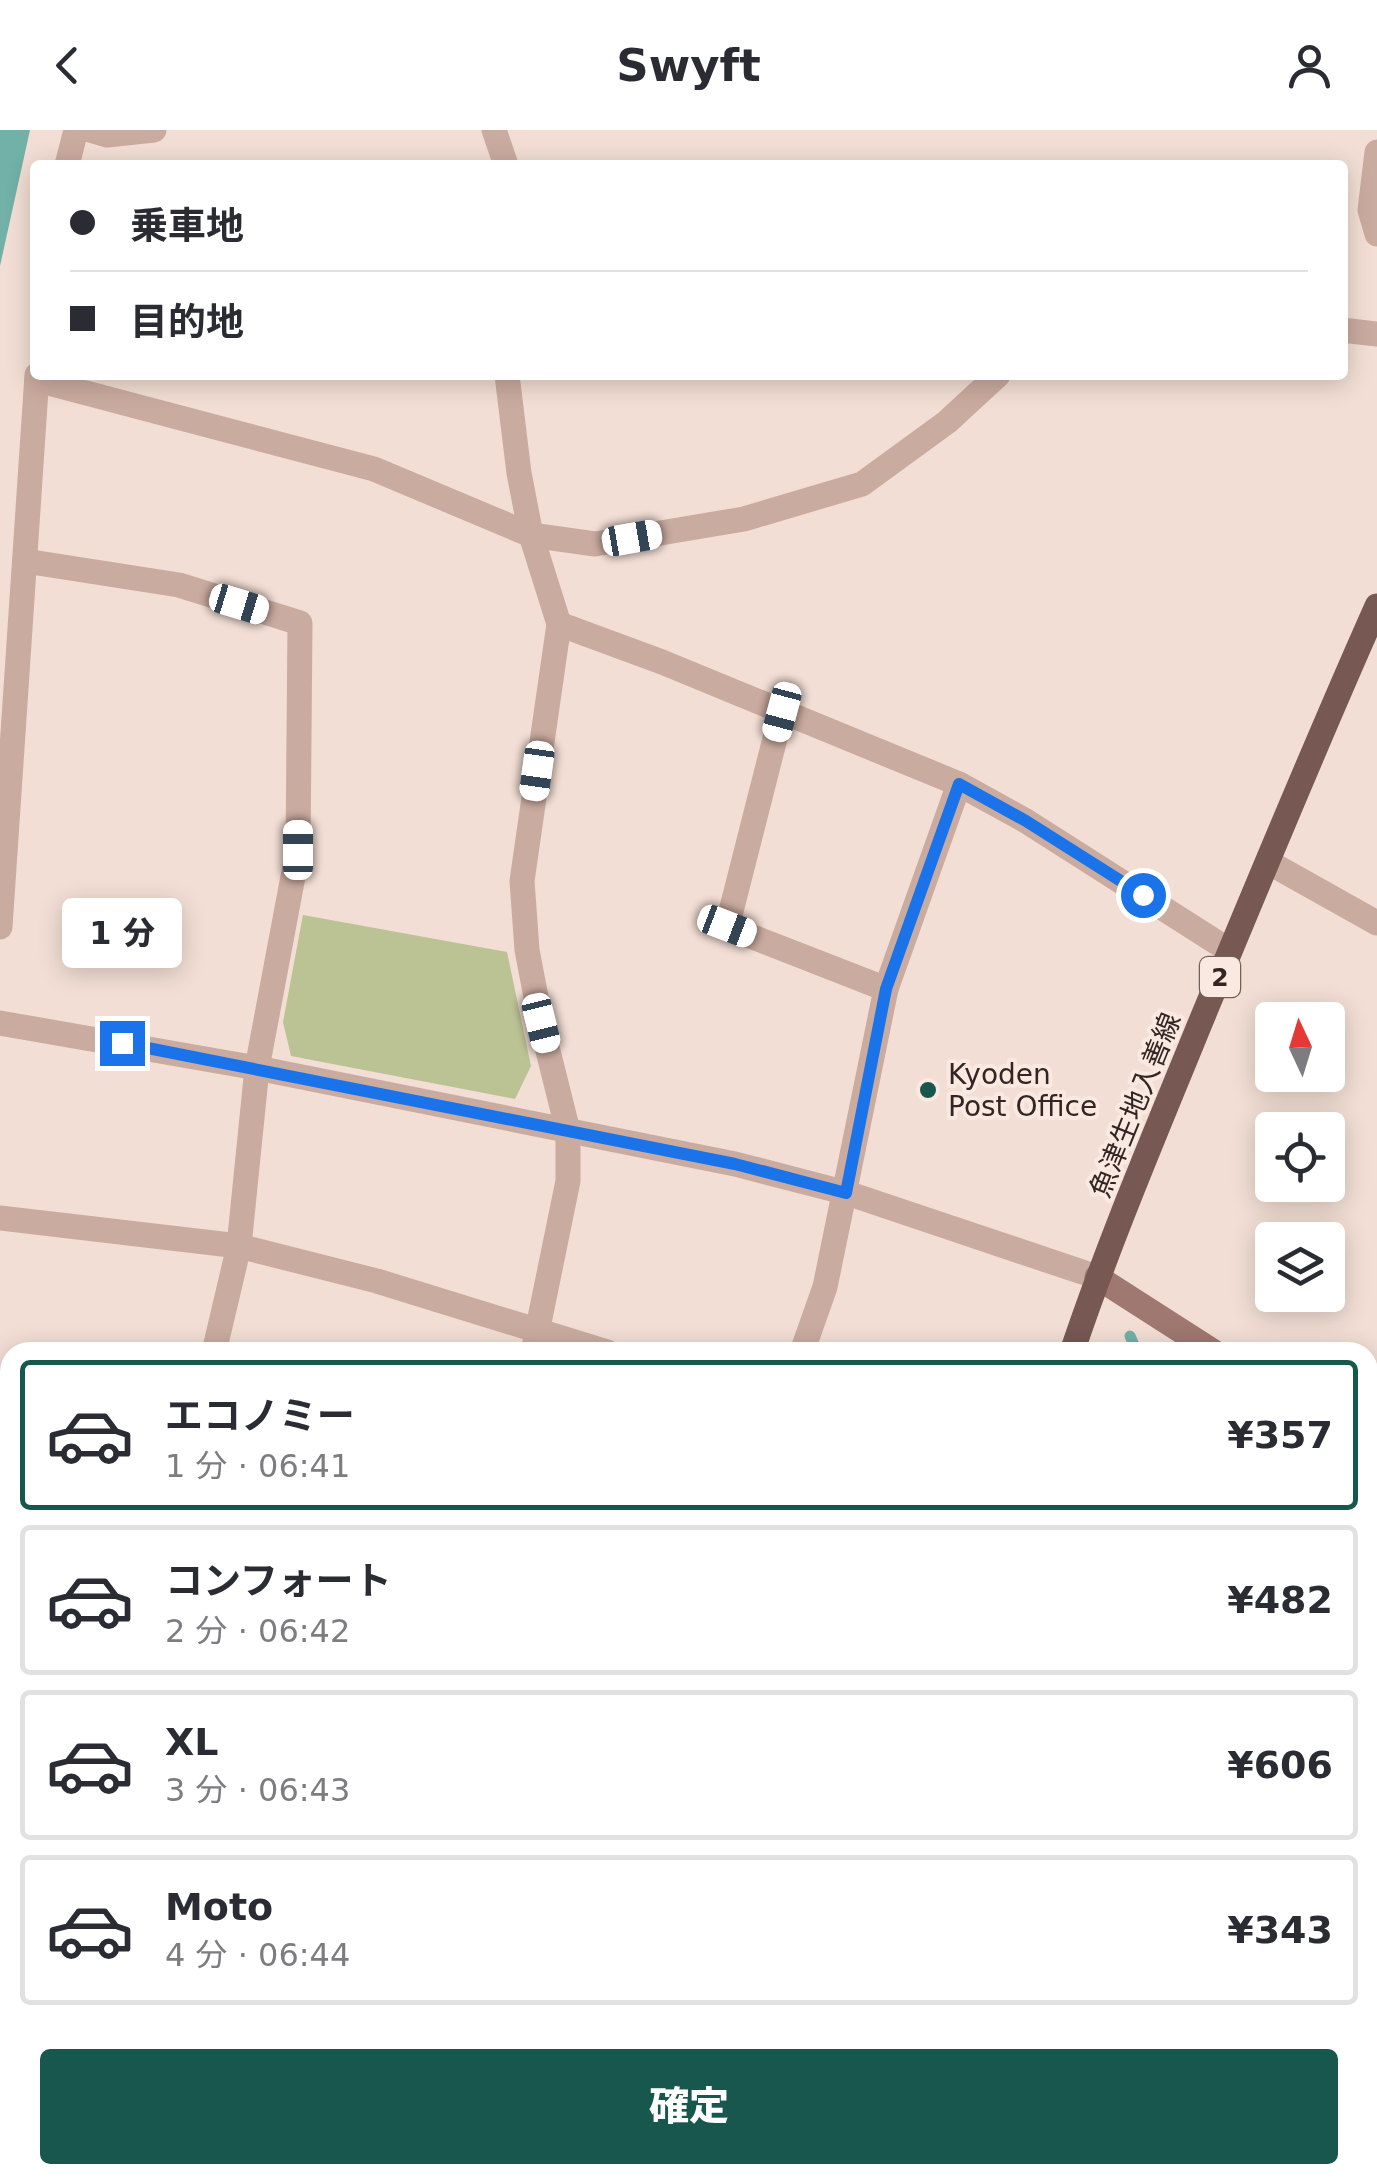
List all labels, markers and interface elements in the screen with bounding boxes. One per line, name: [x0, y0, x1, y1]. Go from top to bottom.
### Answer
icon: back: [40, 38, 95, 93]
icon: person: [1282, 38, 1337, 93]
text: Swyft: [616, 39, 761, 92]
text: 乗車地: [130, 204, 244, 248]
text: 目的地: [130, 300, 244, 344]
car: [600, 518, 664, 558]
car: [206, 581, 272, 627]
car: [760, 679, 804, 745]
car: [518, 739, 556, 803]
car: [283, 820, 313, 880]
route start: [1121, 873, 1166, 918]
callout: 1 分: [62, 898, 182, 968]
car: [694, 901, 760, 951]
text: 1 分: [89, 914, 155, 952]
road number: 2: [1200, 957, 1240, 997]
car: [519, 990, 563, 1056]
north arrow: [1255, 1002, 1345, 1092]
map controls: [1255, 1002, 1345, 1312]
street label: 魚津生地入善線: [1083, 1008, 1187, 1202]
route end: [100, 1021, 145, 1066]
place label: Kyoden Post Office: [948, 1058, 1097, 1123]
marker: Kyoden Post Office: [917, 1079, 939, 1101]
button: locate: [1255, 1112, 1345, 1202]
button: layers: [1255, 1222, 1345, 1312]
icon: car: [45, 1390, 135, 1480]
text: エコノミー: [165, 1394, 355, 1438]
text: ¥357: [1227, 1413, 1333, 1457]
text: 1 分 · 06:41: [165, 1447, 350, 1485]
icon: car: [45, 1555, 135, 1645]
text: コンフォート: [165, 1559, 392, 1603]
text: ¥482: [1227, 1578, 1333, 1622]
text: 2 分 · 06:42: [165, 1612, 350, 1650]
icon: car: [45, 1720, 135, 1810]
text: XL: [165, 1720, 219, 1764]
text: ¥606: [1227, 1743, 1333, 1787]
text: 3 分 · 06:43: [165, 1771, 350, 1809]
icon: car: [45, 1885, 135, 1975]
text: Moto: [165, 1885, 273, 1929]
text: ¥343: [1227, 1908, 1333, 1952]
text: 4 分 · 06:44: [165, 1936, 350, 1974]
button: 確定: [40, 2049, 1338, 2164]

